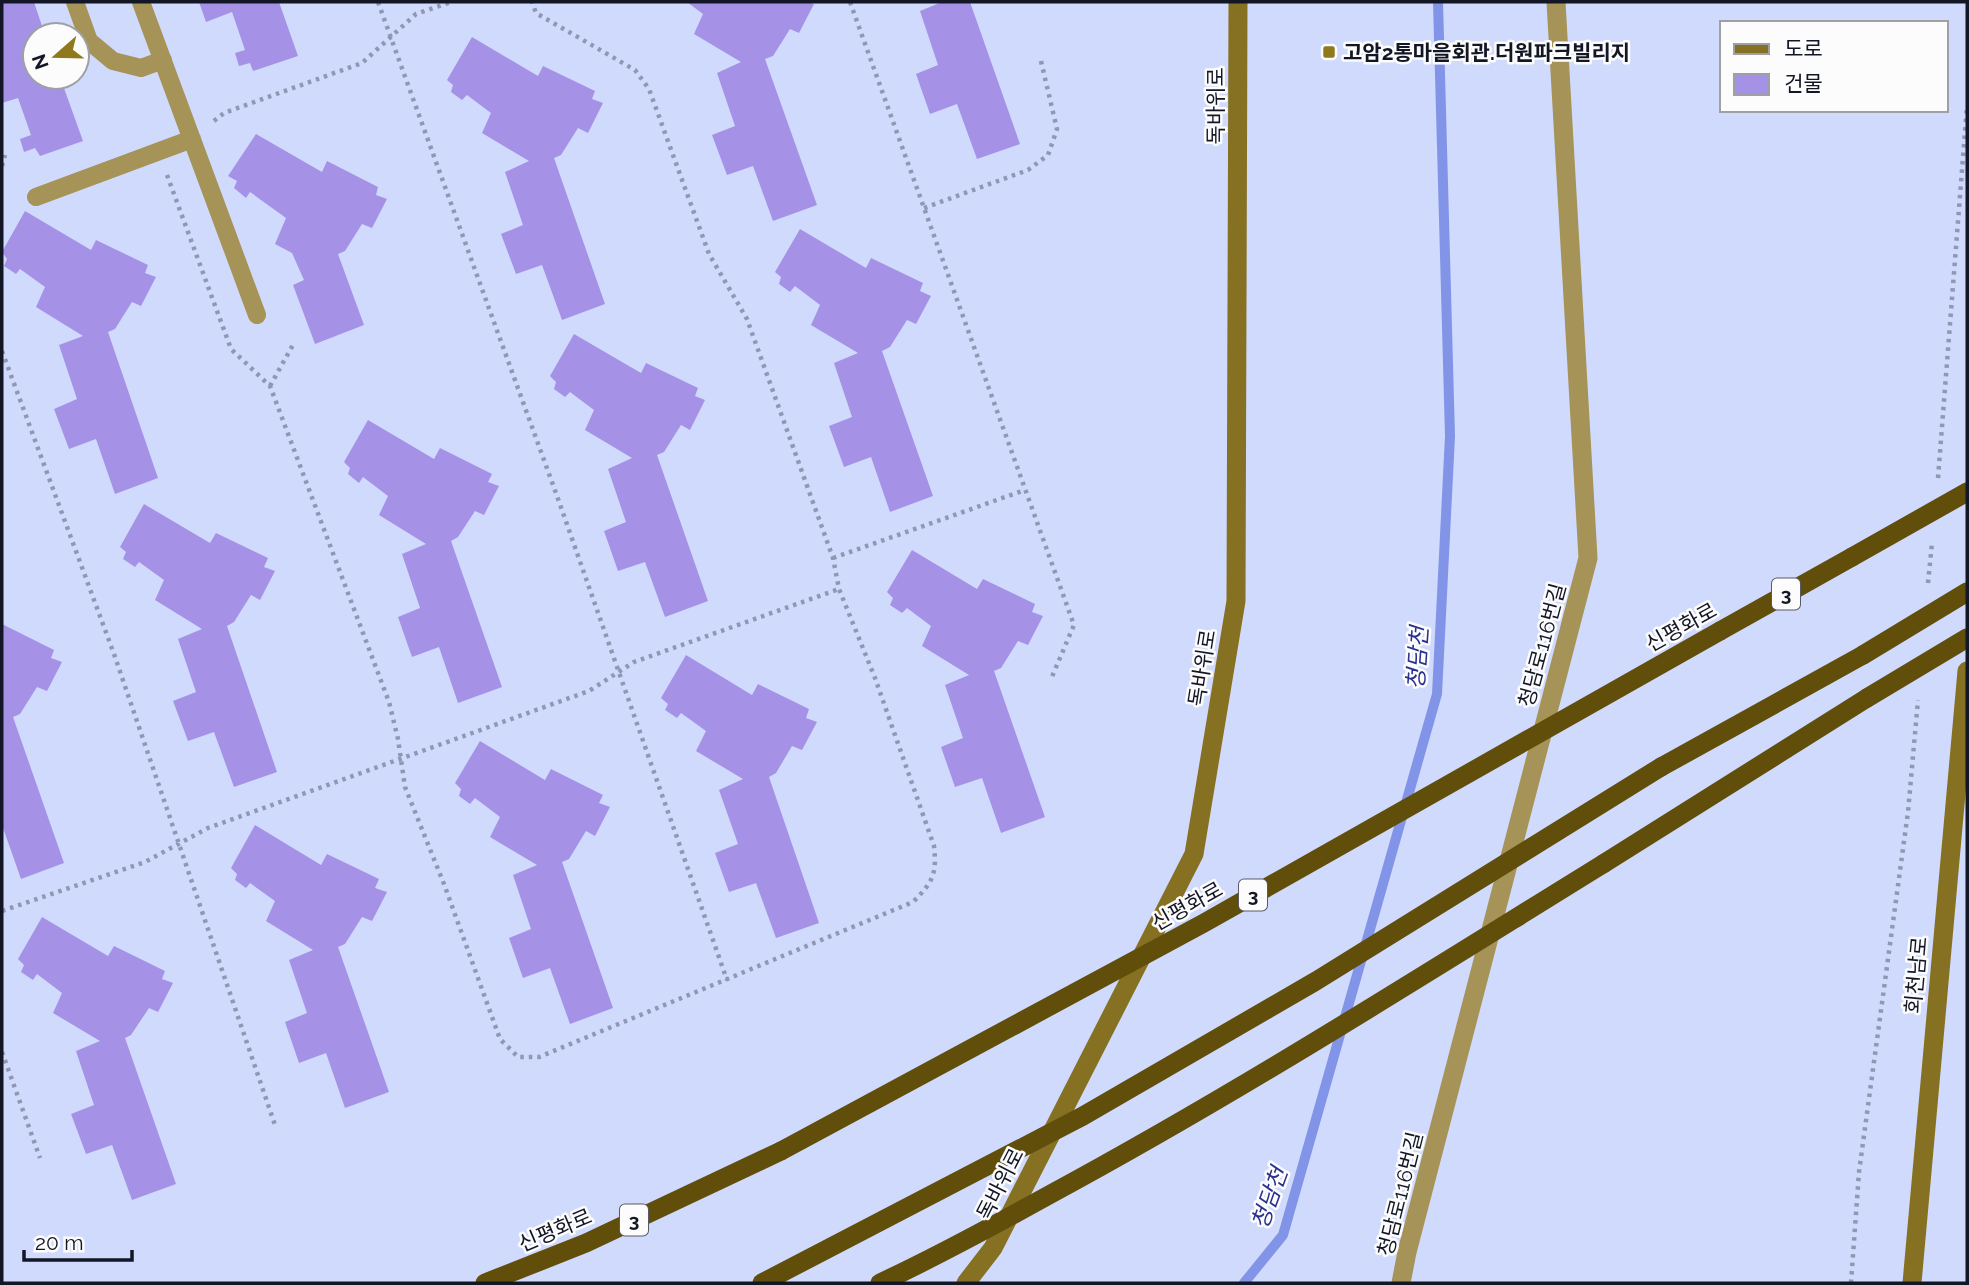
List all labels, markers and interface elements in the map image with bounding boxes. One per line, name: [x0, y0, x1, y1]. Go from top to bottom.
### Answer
north arrow: [21, 21, 91, 91]
legend: [1720, 21, 1948, 112]
text: 도로: [1784, 36, 1823, 61]
place label: 고암2통마을회관.더원파크빌리지: [1343, 40, 1630, 65]
marker: 고암2통마을회관.더원파크빌리지: [1321, 44, 1337, 60]
text: N: [27, 51, 53, 72]
street label: 독바위로: [1203, 67, 1228, 145]
text: 건물: [1784, 71, 1823, 96]
road number: 3: [1772, 579, 1800, 610]
street label: 청담로116번길: [1513, 580, 1571, 710]
street label: 신평화로: [1641, 597, 1721, 657]
water label: 청담천: [1401, 623, 1433, 691]
street label: 독바위로: [1184, 628, 1220, 708]
street label: 신평화로: [1147, 876, 1227, 936]
road number: 3: [1239, 880, 1267, 911]
street label: 회천남로: [1900, 935, 1932, 1015]
street label: 청담로116번길: [1372, 1129, 1428, 1259]
street label: 독바위로: [971, 1144, 1029, 1224]
water label: 청담천: [1245, 1161, 1294, 1232]
street label: 신평화로: [515, 1203, 595, 1257]
road number: 3: [620, 1204, 648, 1236]
scale bar: [24, 1218, 133, 1262]
text: 20 m: [35, 1230, 83, 1255]

